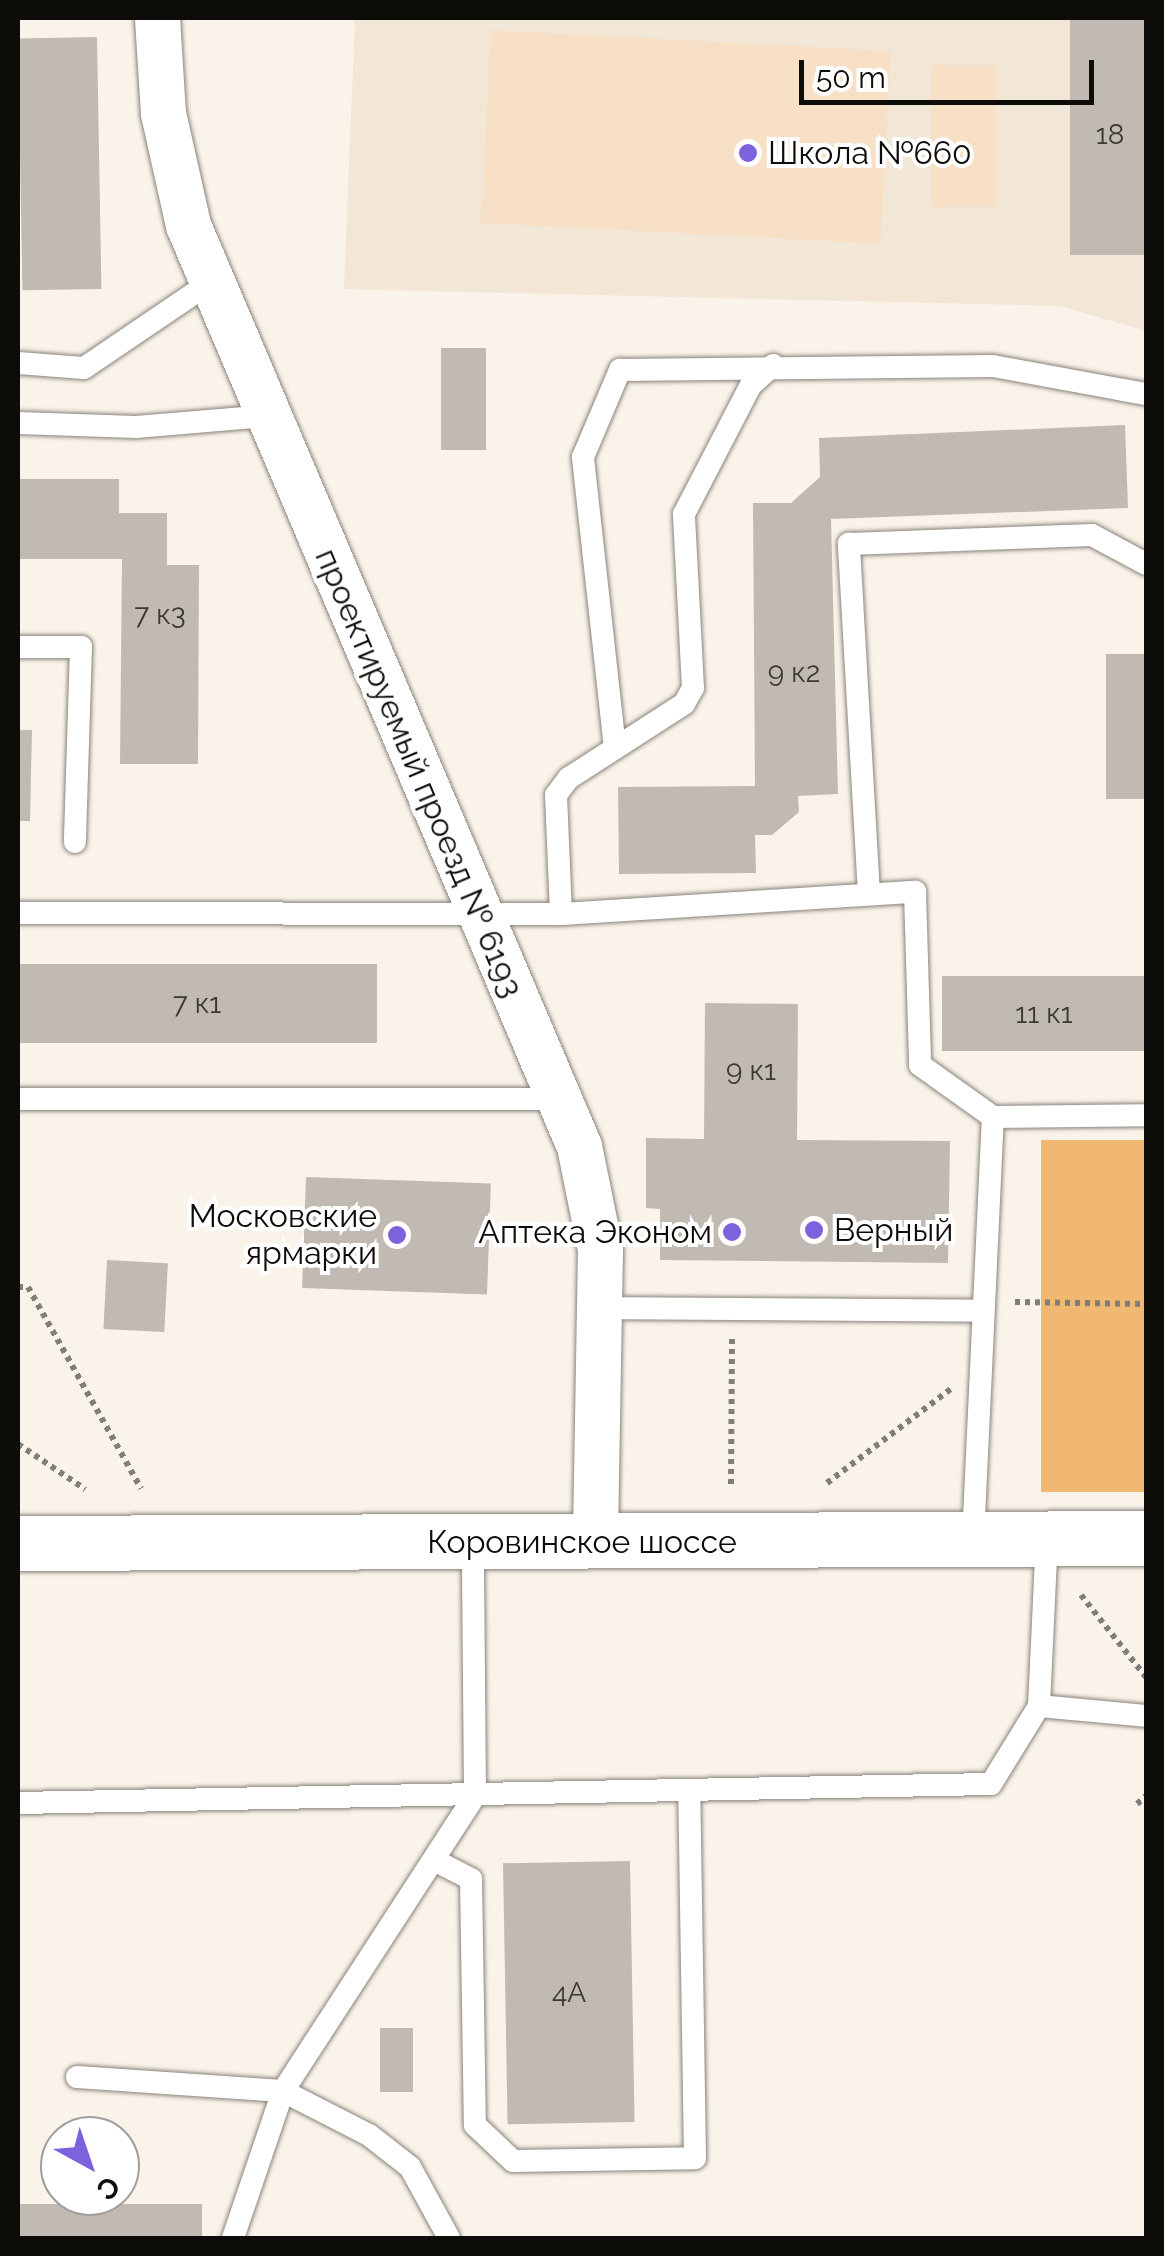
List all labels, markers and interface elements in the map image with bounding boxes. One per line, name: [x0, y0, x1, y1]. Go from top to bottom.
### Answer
scale bar: [804, 40, 1099, 102]
text: 50 m: [816, 60, 886, 95]
house number: 18: [1096, 118, 1124, 152]
place label: Школа №660: [768, 134, 972, 172]
marker: Школа №660: [737, 142, 759, 164]
street label: проектируемый проезд № 6193: [307, 543, 531, 1003]
house number: 7 к3: [134, 598, 186, 632]
house number: 9 к2: [768, 656, 820, 690]
house number: 7 к1: [173, 987, 221, 1021]
house number: 11 к1: [1015, 997, 1073, 1031]
house number: 9 к1: [726, 1054, 776, 1088]
place label: Московские ярмарки: [189, 1198, 377, 1273]
place label: Верный: [834, 1211, 953, 1249]
place label: Аптека Эконом: [478, 1213, 712, 1251]
marker: Верный: [803, 1219, 825, 1241]
marker: Аптека Эконом: [721, 1221, 743, 1243]
marker: Московские ярмарки: [386, 1224, 408, 1246]
street label: Коровинское шоссе: [427, 1523, 737, 1561]
house number: 4А: [552, 1976, 586, 2010]
north arrow: [40, 2116, 140, 2216]
text: С: [90, 2169, 126, 2207]

